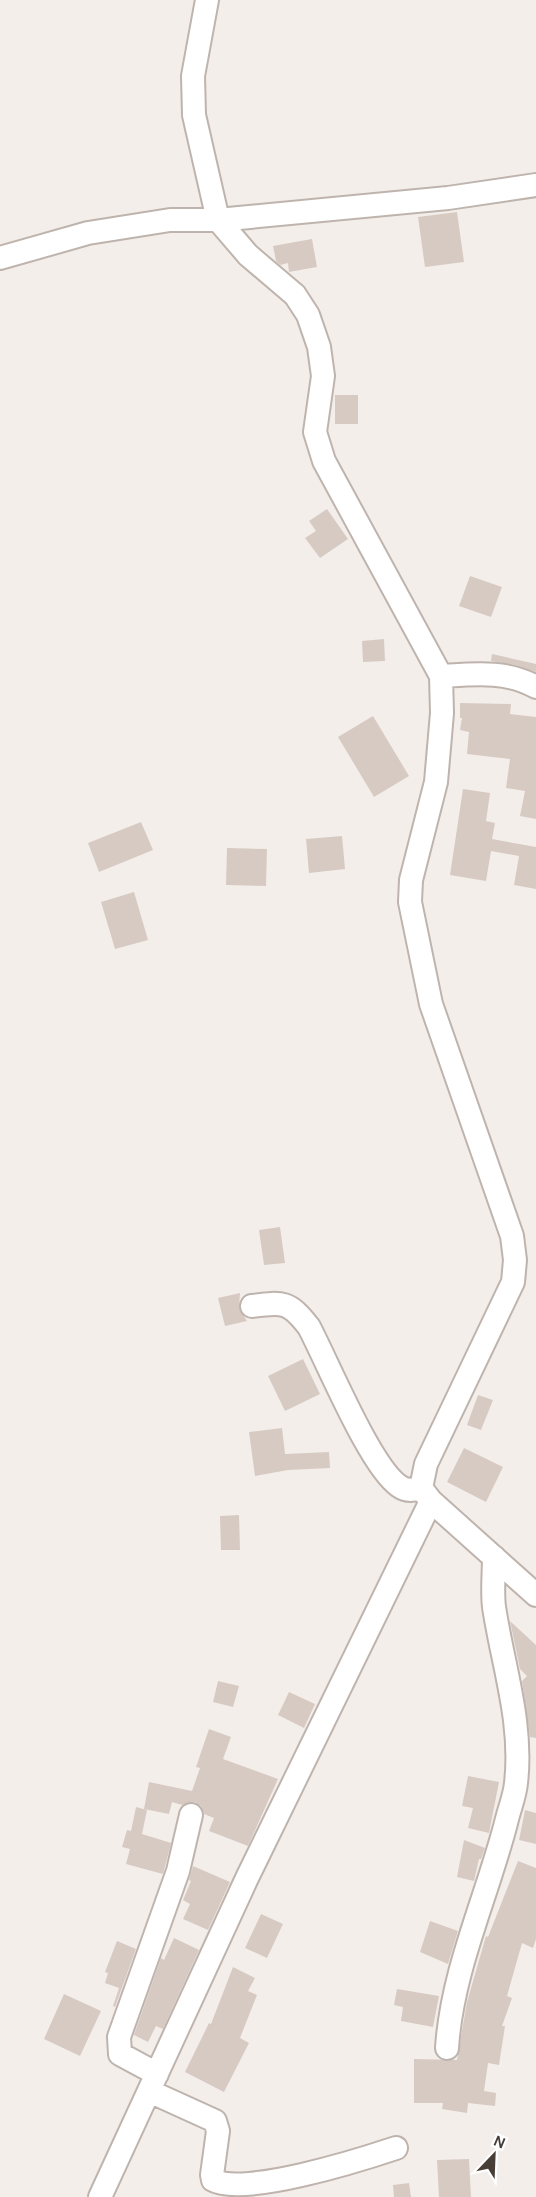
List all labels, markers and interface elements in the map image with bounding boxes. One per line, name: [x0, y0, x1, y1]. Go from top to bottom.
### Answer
north arrow: [464, 2125, 524, 2185]
text: N: [491, 2131, 509, 2153]

